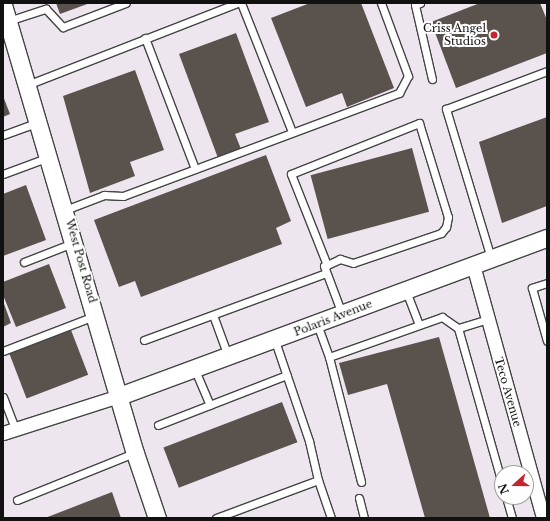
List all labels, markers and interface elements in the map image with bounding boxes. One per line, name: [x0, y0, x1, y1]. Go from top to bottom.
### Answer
place label: Criss Angel Studios: [423, 22, 486, 48]
marker: Criss Angel Studios: [489, 30, 499, 40]
street label: West Post Road: [63, 218, 99, 304]
street label: Polaris Avenue: [292, 297, 374, 339]
street label: Teco Avenue: [492, 356, 524, 428]
north arrow: [494, 465, 534, 505]
text: N: [495, 482, 512, 496]

